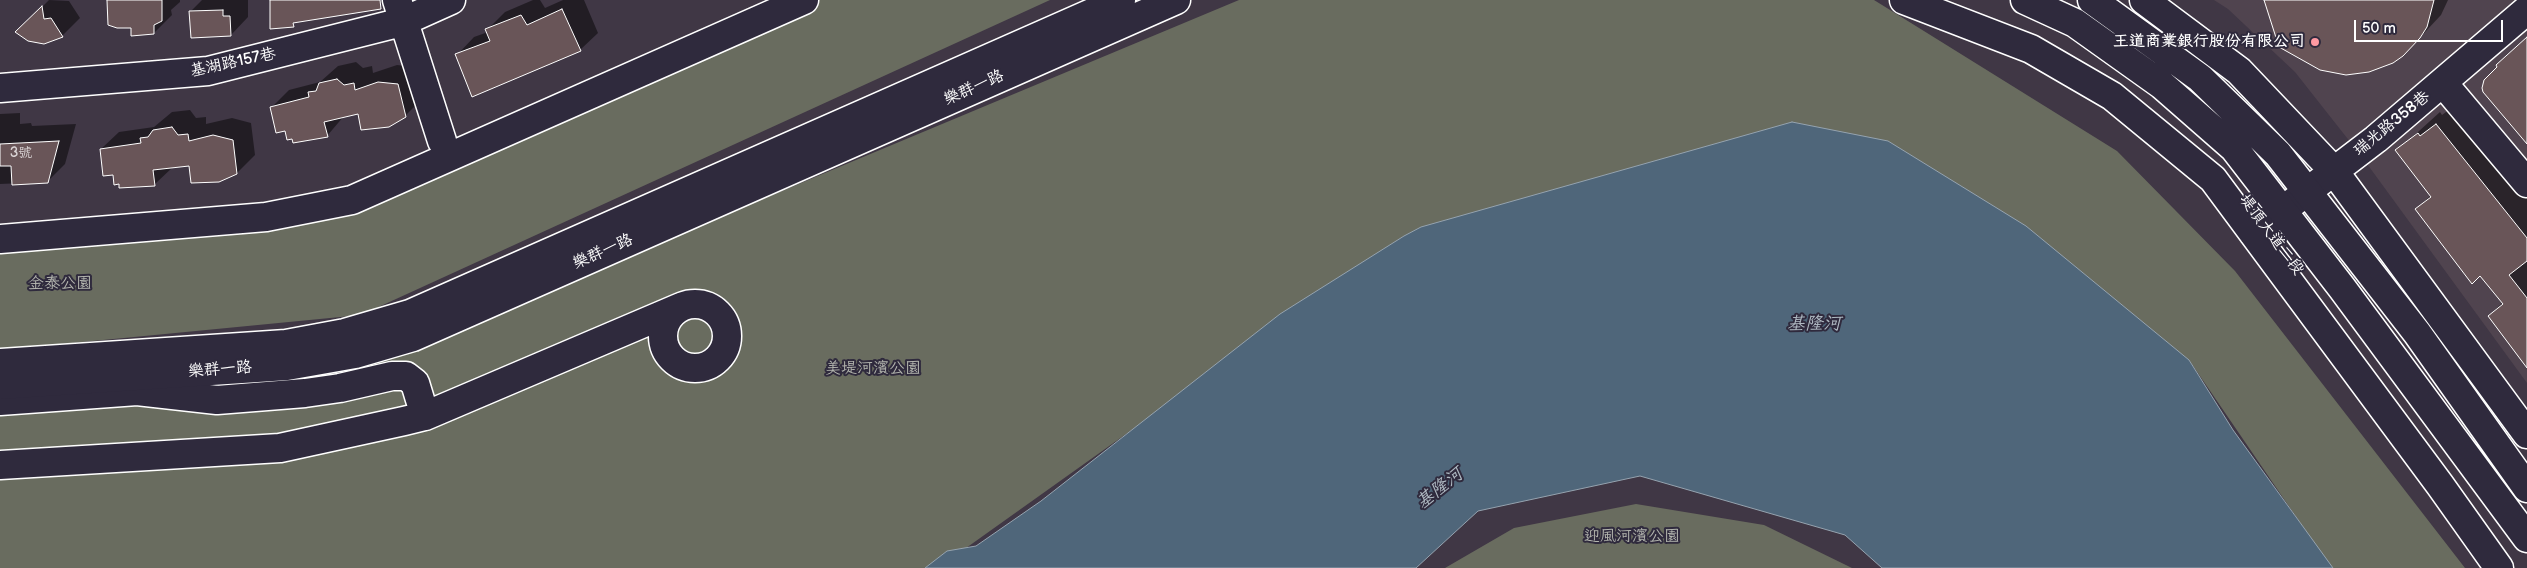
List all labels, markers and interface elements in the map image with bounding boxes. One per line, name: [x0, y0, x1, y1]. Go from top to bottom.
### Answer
scale bar: [2357, 10, 2506, 42]
text: 50 m: [2362, 19, 2396, 38]
place label: 王道商業銀行股份有限公司: [2113, 32, 2305, 52]
marker: 王道商業銀行股份有限公司: [2309, 36, 2321, 48]
street label: 基湖路157巷: [188, 45, 278, 81]
street label: 樂群一路: [941, 66, 1007, 110]
street label: 瑞光路358巷: [2350, 87, 2434, 161]
house number: 3號: [10, 145, 32, 161]
street label: 堤頂大道二段: [2234, 191, 2308, 279]
street label: 樂群一路: [570, 230, 636, 274]
park label: 金泰公園: [28, 274, 92, 294]
water label: 基隆河: [1787, 313, 1841, 335]
street label: 樂群一路: [187, 358, 253, 382]
park label: 美堤河濱公園: [825, 359, 921, 379]
water label: 基隆河: [1412, 464, 1468, 514]
park label: 迎風河濱公園: [1584, 527, 1680, 547]

